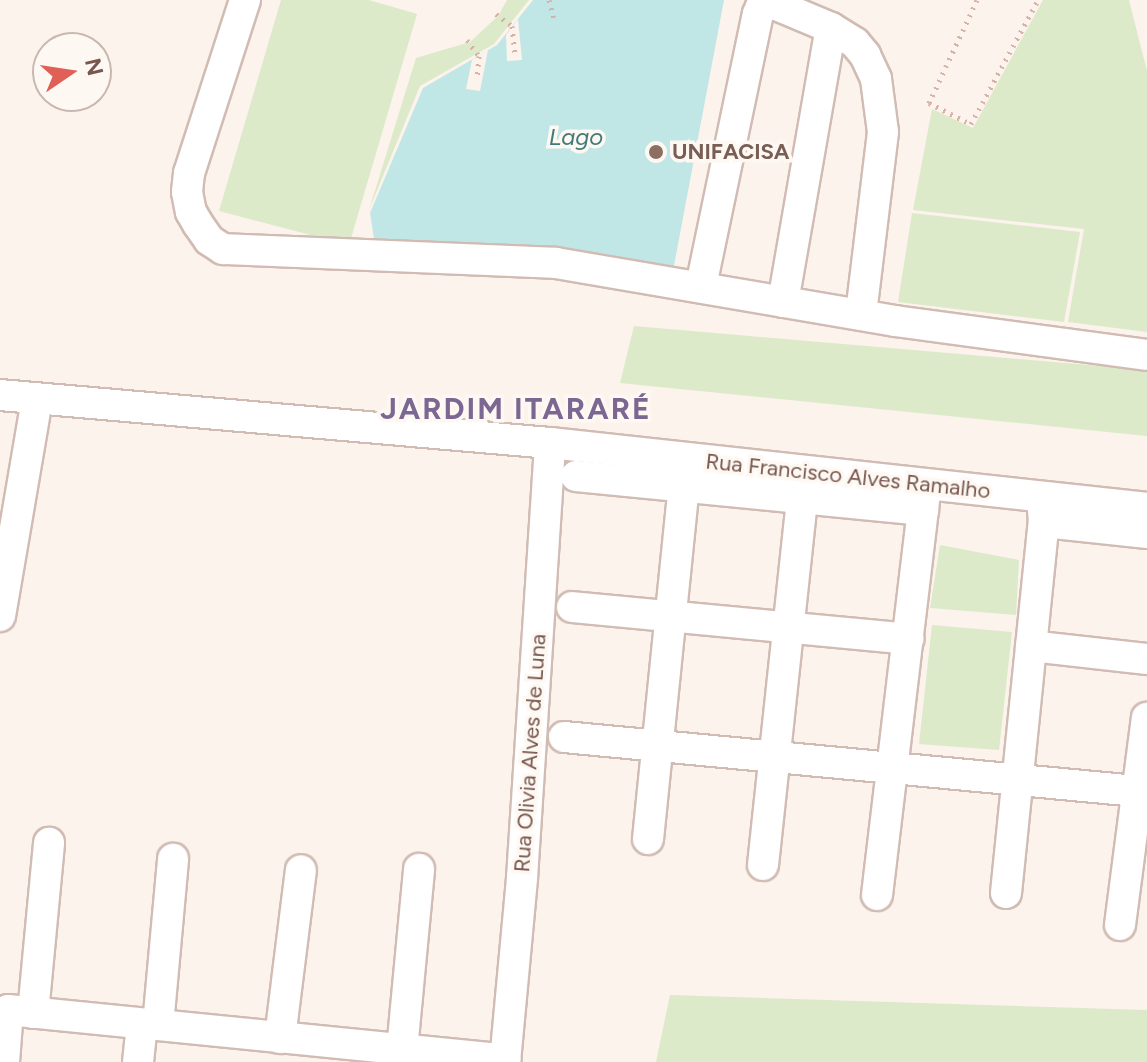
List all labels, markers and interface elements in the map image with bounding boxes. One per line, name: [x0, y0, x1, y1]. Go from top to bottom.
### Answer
north arrow: [32, 32, 112, 112]
text: N: [79, 56, 109, 78]
water label: Lago: [549, 123, 603, 151]
place label: UNIFACISA: [672, 139, 790, 165]
marker: UNIFACISA: [647, 143, 665, 161]
district label: JARDIM ITARARÉ: [380, 391, 652, 427]
street label: Rua Francisco Alves Ramalho: [704, 448, 992, 504]
street label: Rua Olivia Alves de Luna: [508, 633, 552, 873]

